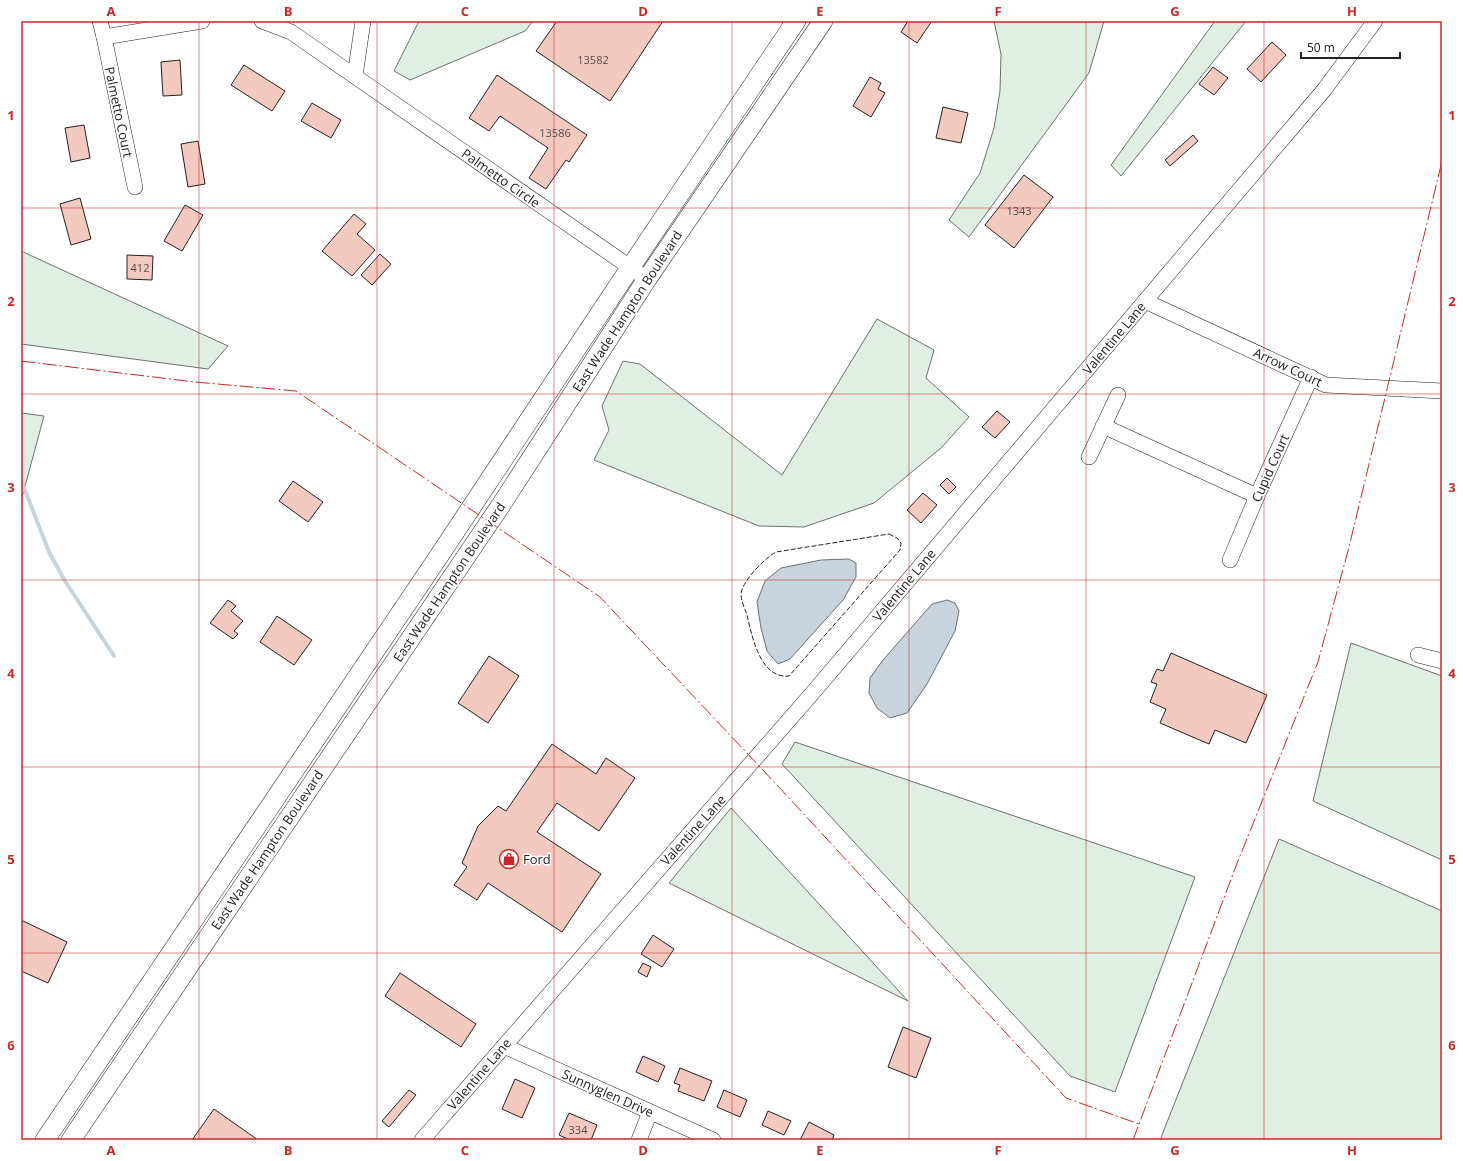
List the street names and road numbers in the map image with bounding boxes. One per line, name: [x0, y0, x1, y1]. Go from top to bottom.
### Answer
street label: Palmetto Court: [101, 65, 137, 159]
street label: Palmetto Circle: [458, 144, 544, 212]
street label: East Wade Hampton Boulevard: [568, 227, 686, 395]
street label: Valentine Lane: [1078, 298, 1150, 378]
street label: Arrow Court: [1251, 343, 1326, 391]
street label: Cupid Court: [1247, 431, 1293, 505]
street label: East Wade Hampton Boulevard: [389, 499, 509, 665]
street label: Valentine Lane: [868, 545, 940, 625]
street label: East Wade Hampton Boulevard: [207, 767, 327, 933]
street label: Valentine Lane: [656, 791, 730, 869]
street label: Valentine Lane: [443, 1034, 515, 1114]
street label: Sunnyglen Drive: [559, 1065, 657, 1121]

